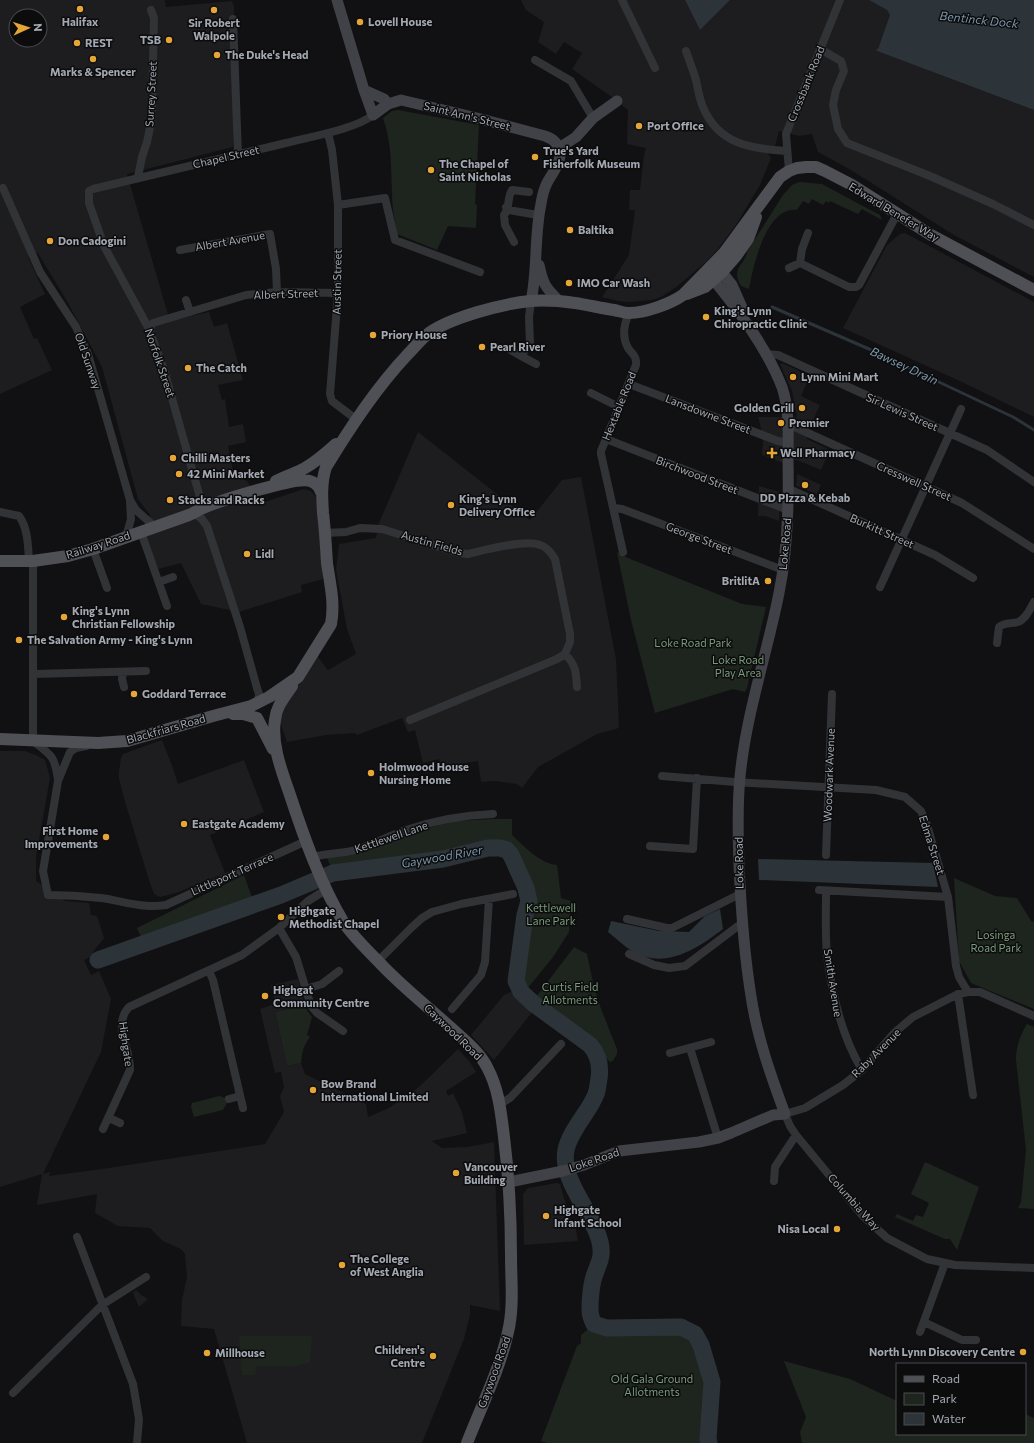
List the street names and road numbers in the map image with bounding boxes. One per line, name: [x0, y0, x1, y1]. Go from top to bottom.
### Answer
street label: Crossbank Road: [784, 44, 827, 124]
street label: Surrey Street: [142, 60, 159, 127]
street label: Saint Ann's Street: [423, 98, 512, 133]
street label: Chapel Street: [191, 142, 261, 170]
street label: Edward Benefer Way: [847, 179, 942, 244]
street label: Albert Avenue: [194, 228, 266, 253]
street label: Austin Street: [329, 249, 344, 315]
street label: Albert Street: [253, 286, 319, 301]
street label: Norfolk Street: [143, 327, 178, 399]
street label: Old Sunway: [73, 331, 104, 391]
street label: Hextable Road: [599, 370, 638, 442]
street label: Sir Lewis Street: [864, 390, 941, 433]
street label: Lansdowne Street: [664, 391, 753, 436]
street label: Birchwood Street: [654, 453, 741, 496]
street label: Cresswell Street: [875, 458, 954, 503]
street label: Burkitt Street: [848, 511, 917, 551]
street label: Loke Road: [776, 517, 793, 571]
street label: George Street: [664, 519, 734, 556]
street label: Railway Road: [64, 528, 131, 561]
street label: Austin Fields: [400, 528, 464, 558]
street label: Blackfriars Road: [125, 711, 207, 746]
street label: Woodwark Avenue: [820, 728, 837, 822]
street label: Edma Street: [917, 814, 948, 877]
street label: Kettlewell Lane: [353, 818, 429, 855]
street label: Loke Road: [732, 837, 745, 889]
street label: Littleport Terrace: [189, 850, 275, 897]
street label: Smith Avenue: [822, 948, 845, 1018]
street label: Gaywood Road: [422, 1001, 485, 1062]
street label: Highgate: [117, 1021, 136, 1067]
street label: Raby Avenue: [848, 1025, 903, 1080]
street label: Loke Road: [567, 1145, 621, 1174]
street label: Columbia Way: [826, 1171, 883, 1233]
street label: Gaywood Road: [475, 1334, 513, 1409]

